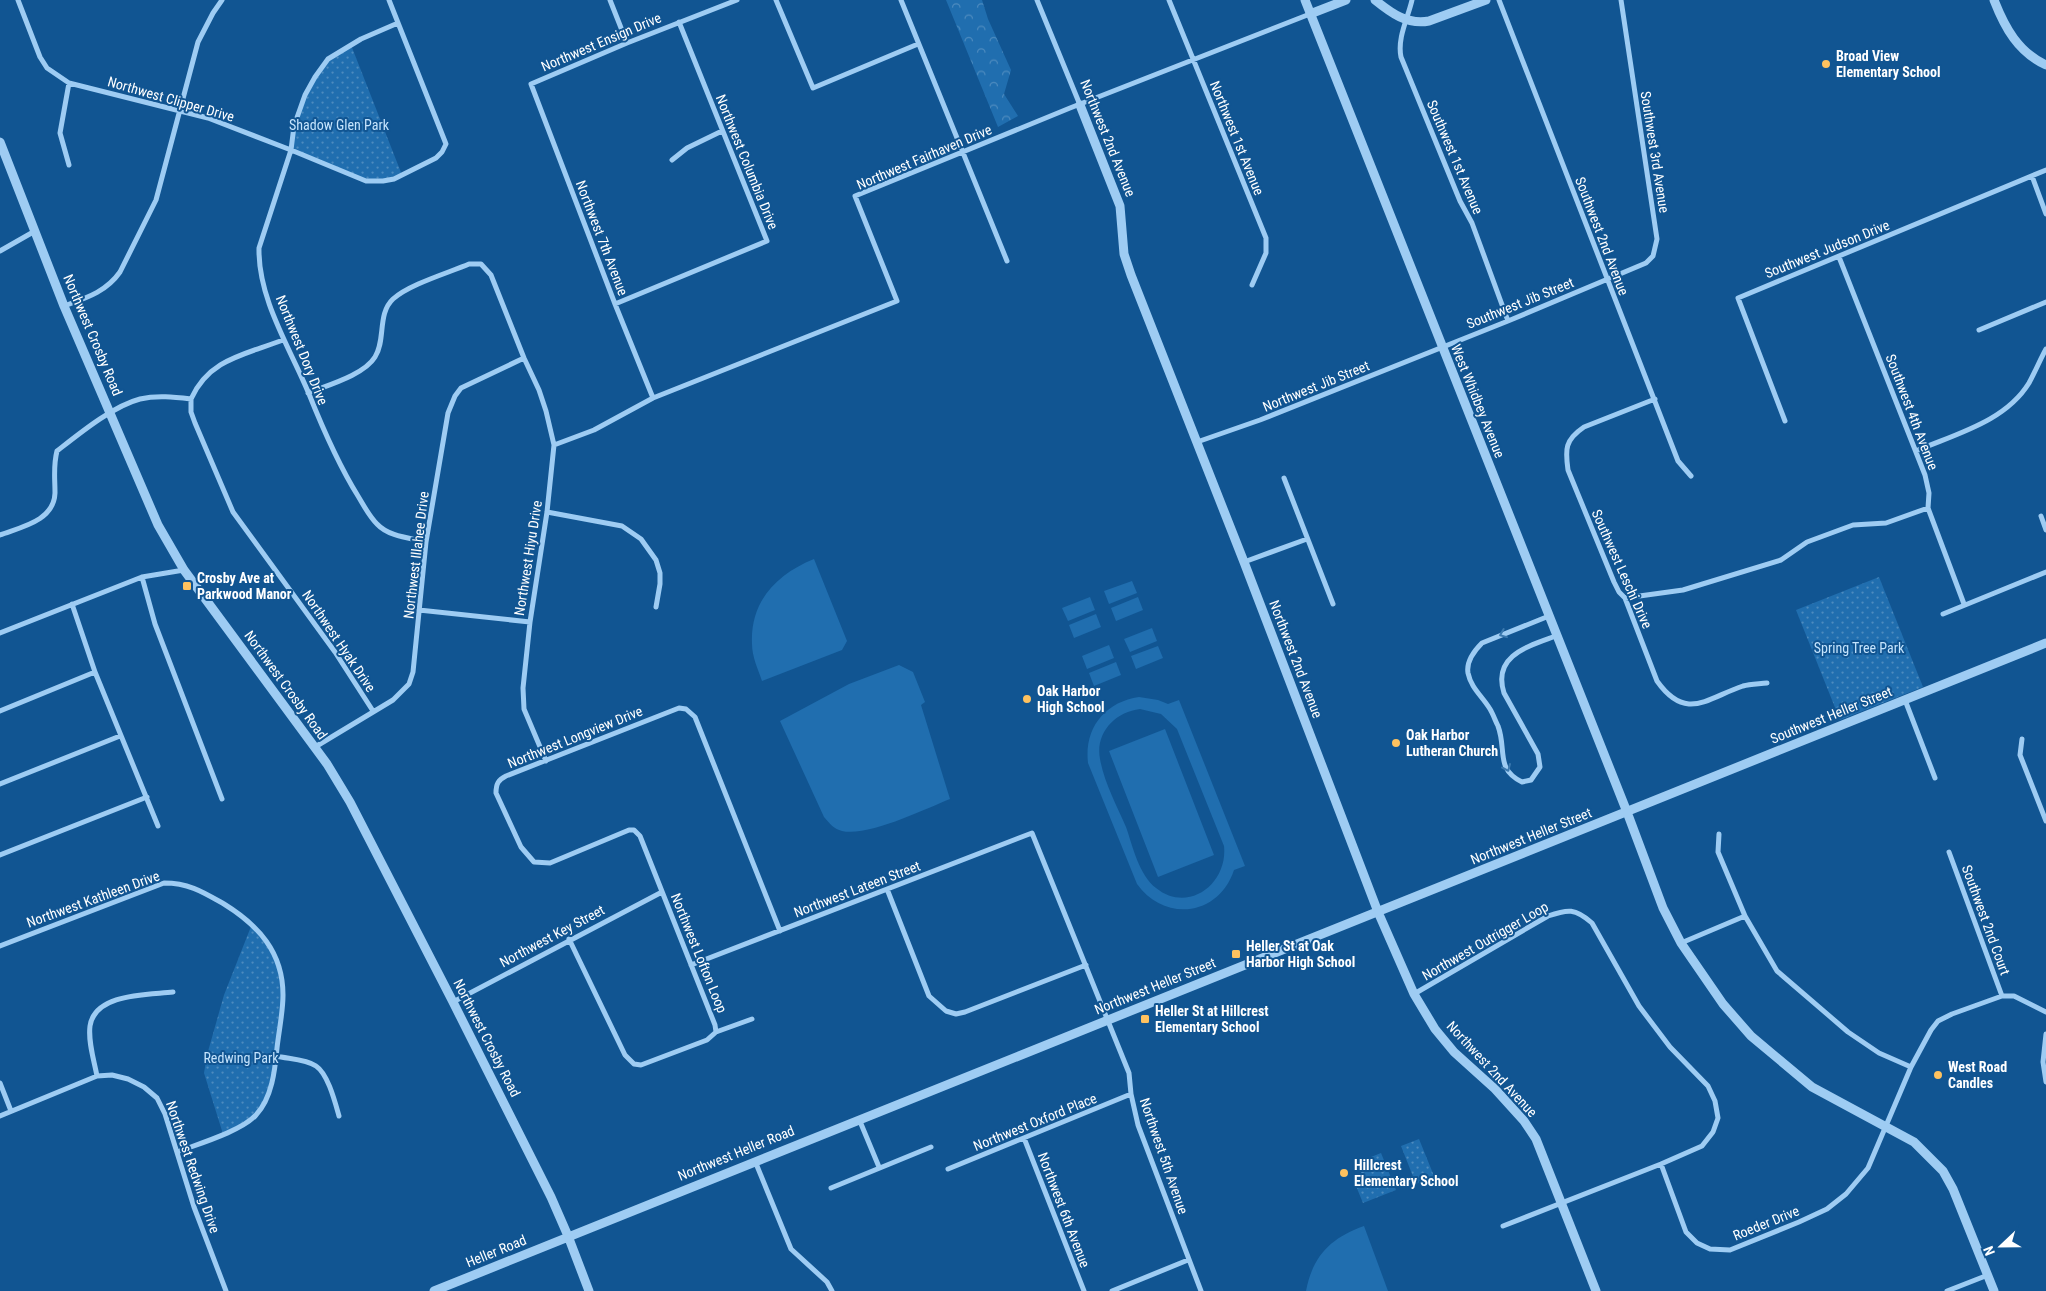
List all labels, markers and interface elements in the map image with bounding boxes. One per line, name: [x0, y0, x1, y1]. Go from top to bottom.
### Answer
street label: Northwest Ensign Drive: [539, 9, 664, 75]
place label: Broad View Elementary School: [1836, 48, 1941, 80]
marker: Broad View Elementary School: [1820, 58, 1832, 70]
street label: Northwest Clipper Drive: [106, 73, 236, 125]
street label: Northwest 2nd Avenue: [1077, 77, 1139, 199]
street label: Northwest 1st Avenue: [1207, 79, 1267, 198]
street label: Southwest 3rd Avenue: [1637, 90, 1673, 214]
street label: Northwest Columbia Drive: [713, 92, 782, 232]
street label: Southwest 1st Avenue: [1424, 98, 1486, 217]
park label: Shadow Glen Park: [289, 117, 390, 133]
street label: Northwest Fairhaven Drive: [854, 121, 994, 193]
street label: Southwest 2nd Avenue: [1572, 175, 1632, 298]
street label: Northwest 7th Avenue: [573, 178, 631, 298]
street label: Southwest Judson Drive: [1762, 216, 1892, 281]
street label: Northwest Crosby Road: [60, 272, 126, 398]
street label: Southwest Jib Street: [1464, 274, 1576, 332]
street label: Northwest Dory Drive: [273, 293, 331, 408]
street label: West Whidbey Avenue: [1448, 342, 1508, 461]
street label: Southwest 4th Avenue: [1883, 352, 1942, 473]
street label: Northwest Jib Street: [1260, 357, 1372, 415]
street label: Northwest Illahee Drive: [400, 490, 432, 620]
street label: Northwest Hiyu Drive: [511, 499, 545, 617]
street label: Southwest Leschi Drive: [1589, 507, 1656, 631]
place label: Crosby Ave at Parkwood Manor: [197, 570, 292, 602]
marker: Crosby Ave at Parkwood Manor: [181, 580, 193, 592]
street label: Northwest Hyak Drive: [299, 587, 379, 695]
street label: Northwest 2nd Avenue: [1266, 598, 1326, 721]
street label: Northwest Crosby Road: [241, 628, 331, 742]
one-way arrow: [1500, 629, 1508, 639]
park label: Spring Tree Park: [1814, 640, 1905, 656]
place label: Oak Harbor High School: [1037, 683, 1105, 715]
street label: Southwest Heller Street: [1768, 683, 1894, 747]
marker: Oak Harbor High School: [1021, 693, 1033, 705]
street label: Northwest Longview Drive: [505, 702, 645, 771]
place label: Oak Harbor Lutheran Church: [1406, 727, 1498, 759]
marker: Oak Harbor Lutheran Church: [1390, 737, 1402, 749]
one-way arrow: [1501, 762, 1511, 771]
street label: Northwest Heller Street: [1468, 804, 1594, 868]
street label: Northwest Lateen Street: [792, 858, 922, 920]
street label: Southwest 2nd Court: [1959, 863, 2013, 977]
street label: Northwest Kathleen Drive: [24, 867, 162, 930]
street label: Northwest Lofton Loop: [668, 891, 730, 1015]
street label: Northwest Outrigger Loop: [1419, 898, 1551, 984]
street label: Northwest Key Street: [497, 902, 607, 970]
place label: Heller St at Oak Harbor High School: [1246, 938, 1355, 970]
marker: Heller St at Oak Harbor High School: [1230, 948, 1242, 960]
street label: Northwest Heller Street: [1092, 954, 1218, 1018]
street label: Northwest Crosby Road: [450, 976, 524, 1100]
place label: Heller St at Hillcrest Elementary School: [1155, 1003, 1269, 1035]
marker: Heller St at Hillcrest Elementary School: [1139, 1013, 1151, 1025]
street label: Northwest 2nd Avenue: [1444, 1018, 1541, 1120]
park label: Redwing Park: [203, 1050, 279, 1066]
place label: West Road Candles: [1948, 1059, 2007, 1091]
marker: West Road Candles: [1932, 1069, 1944, 1081]
street label: Northwest Oxford Place: [971, 1090, 1099, 1154]
street label: Northwest 5th Avenue: [1137, 1096, 1192, 1217]
street label: Northwest Redwing Drive: [163, 1099, 223, 1236]
street label: Northwest Heller Road: [675, 1122, 797, 1184]
street label: Northwest 6th Avenue: [1035, 1150, 1093, 1270]
place label: Hillcrest Elementary School: [1354, 1157, 1459, 1189]
marker: Hillcrest Elementary School: [1338, 1167, 1350, 1179]
street label: Roeder Drive: [1731, 1202, 1802, 1244]
north arrow: [1976, 1221, 2026, 1271]
street label: Heller Road: [463, 1232, 529, 1270]
text: N: [1980, 1244, 1998, 1258]

